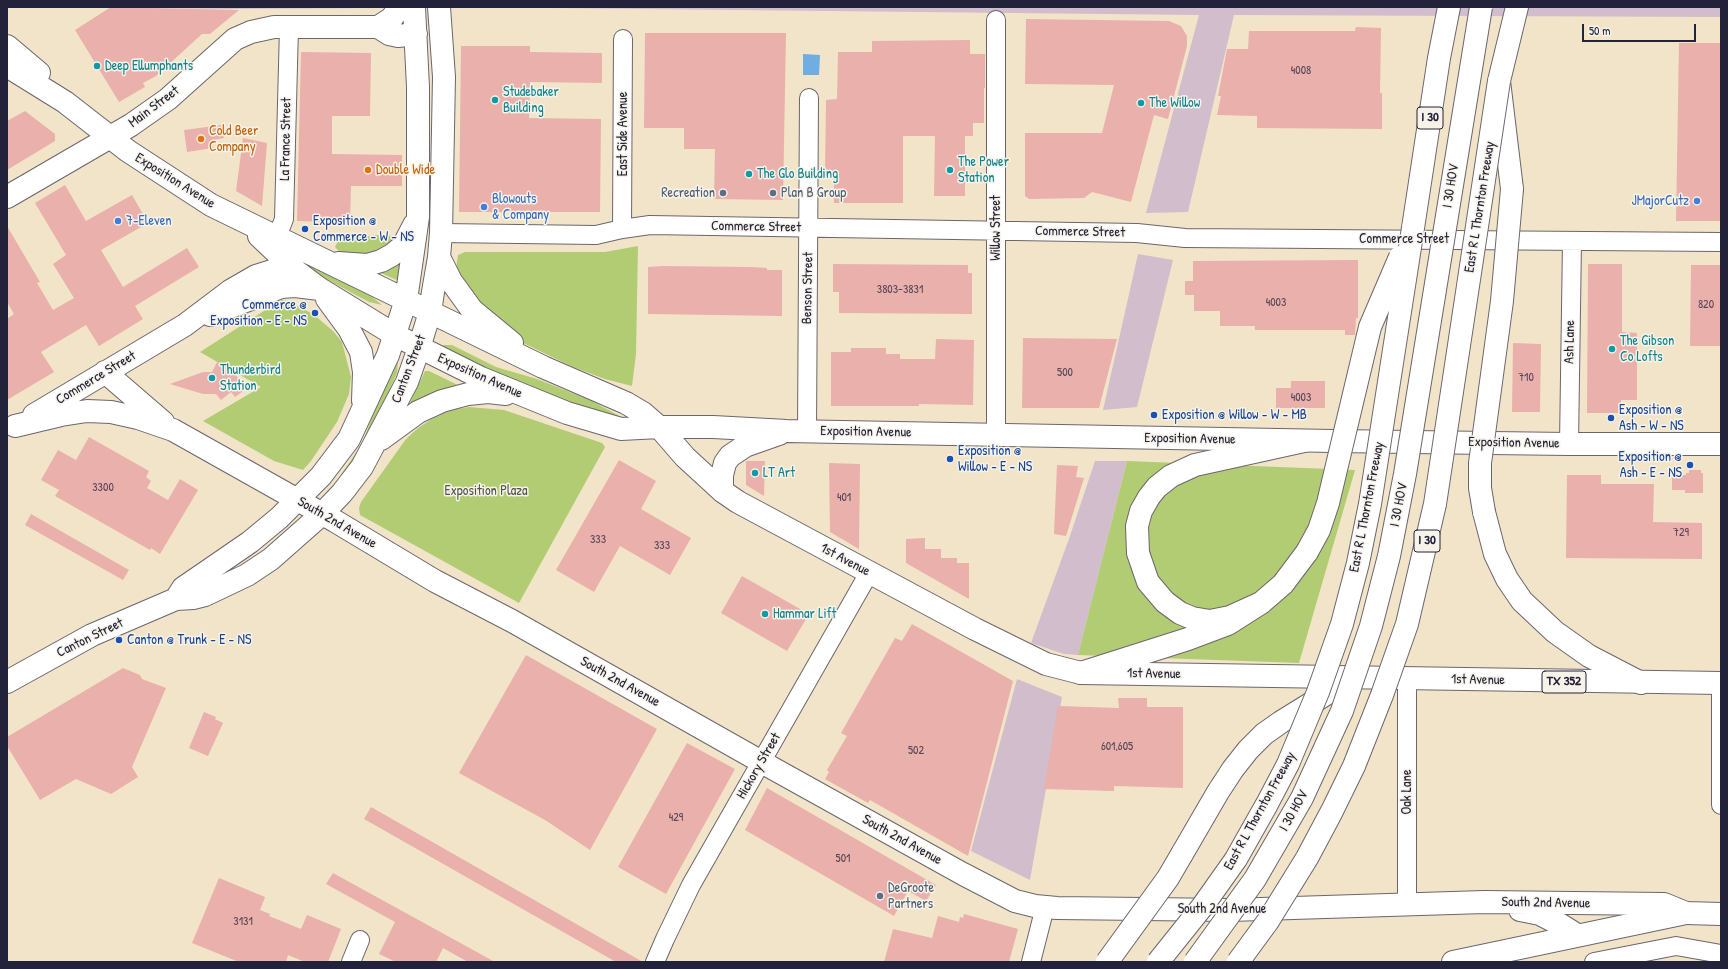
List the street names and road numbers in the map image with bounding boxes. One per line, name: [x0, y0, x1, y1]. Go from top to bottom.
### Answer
street label: Main Street: [125, 83, 183, 131]
street label: East Side Avenue: [615, 92, 631, 176]
street label: La France Street: [277, 97, 295, 181]
road number: I 30: [1417, 107, 1443, 129]
street label: East R L Thornton Freeway: [1461, 140, 1499, 274]
street label: Exposition Avenue: [132, 150, 218, 212]
street label: I 30 HOV: [1439, 163, 1463, 209]
street label: Willow Street: [988, 195, 1004, 261]
street label: Commerce Street: [711, 218, 801, 236]
street label: Commerce Street: [1035, 223, 1125, 241]
street label: Commerce Street: [1359, 231, 1449, 247]
street label: Benson Street: [799, 252, 817, 324]
street label: Ash Lane: [1561, 320, 1579, 364]
street label: Canton Street: [388, 332, 430, 406]
street label: Commerce Street: [53, 348, 139, 408]
street label: Exposition Avenue: [435, 350, 525, 402]
street label: Exposition Avenue: [820, 423, 912, 441]
street label: Exposition Avenue: [1144, 430, 1236, 448]
street label: Exposition Avenue: [1468, 434, 1560, 452]
street label: East R L Thornton Freeway: [1346, 440, 1388, 574]
street label: I 30 HOV: [1387, 482, 1411, 528]
street label: South 2nd Avenue: [294, 494, 380, 552]
road number: I 30: [1414, 530, 1440, 552]
street label: 1st Avenue: [817, 540, 873, 580]
street label: Canton Street: [54, 615, 126, 661]
street label: South 2nd Avenue: [577, 653, 663, 711]
street label: 1st Avenue: [1127, 665, 1181, 683]
street label: 1st Avenue: [1451, 671, 1505, 689]
road number: TX 352: [1542, 671, 1586, 693]
street label: Hickory Street: [733, 730, 785, 802]
street label: East R L Thornton Freeway: [1221, 749, 1299, 873]
street label: Oak Lane: [1399, 770, 1415, 814]
street label: I 30 HOV: [1276, 787, 1312, 835]
street label: South 2nd Avenue: [859, 811, 945, 869]
street label: South 2nd Avenue: [1502, 894, 1590, 912]
street label: South 2nd Avenue: [1178, 901, 1266, 917]

